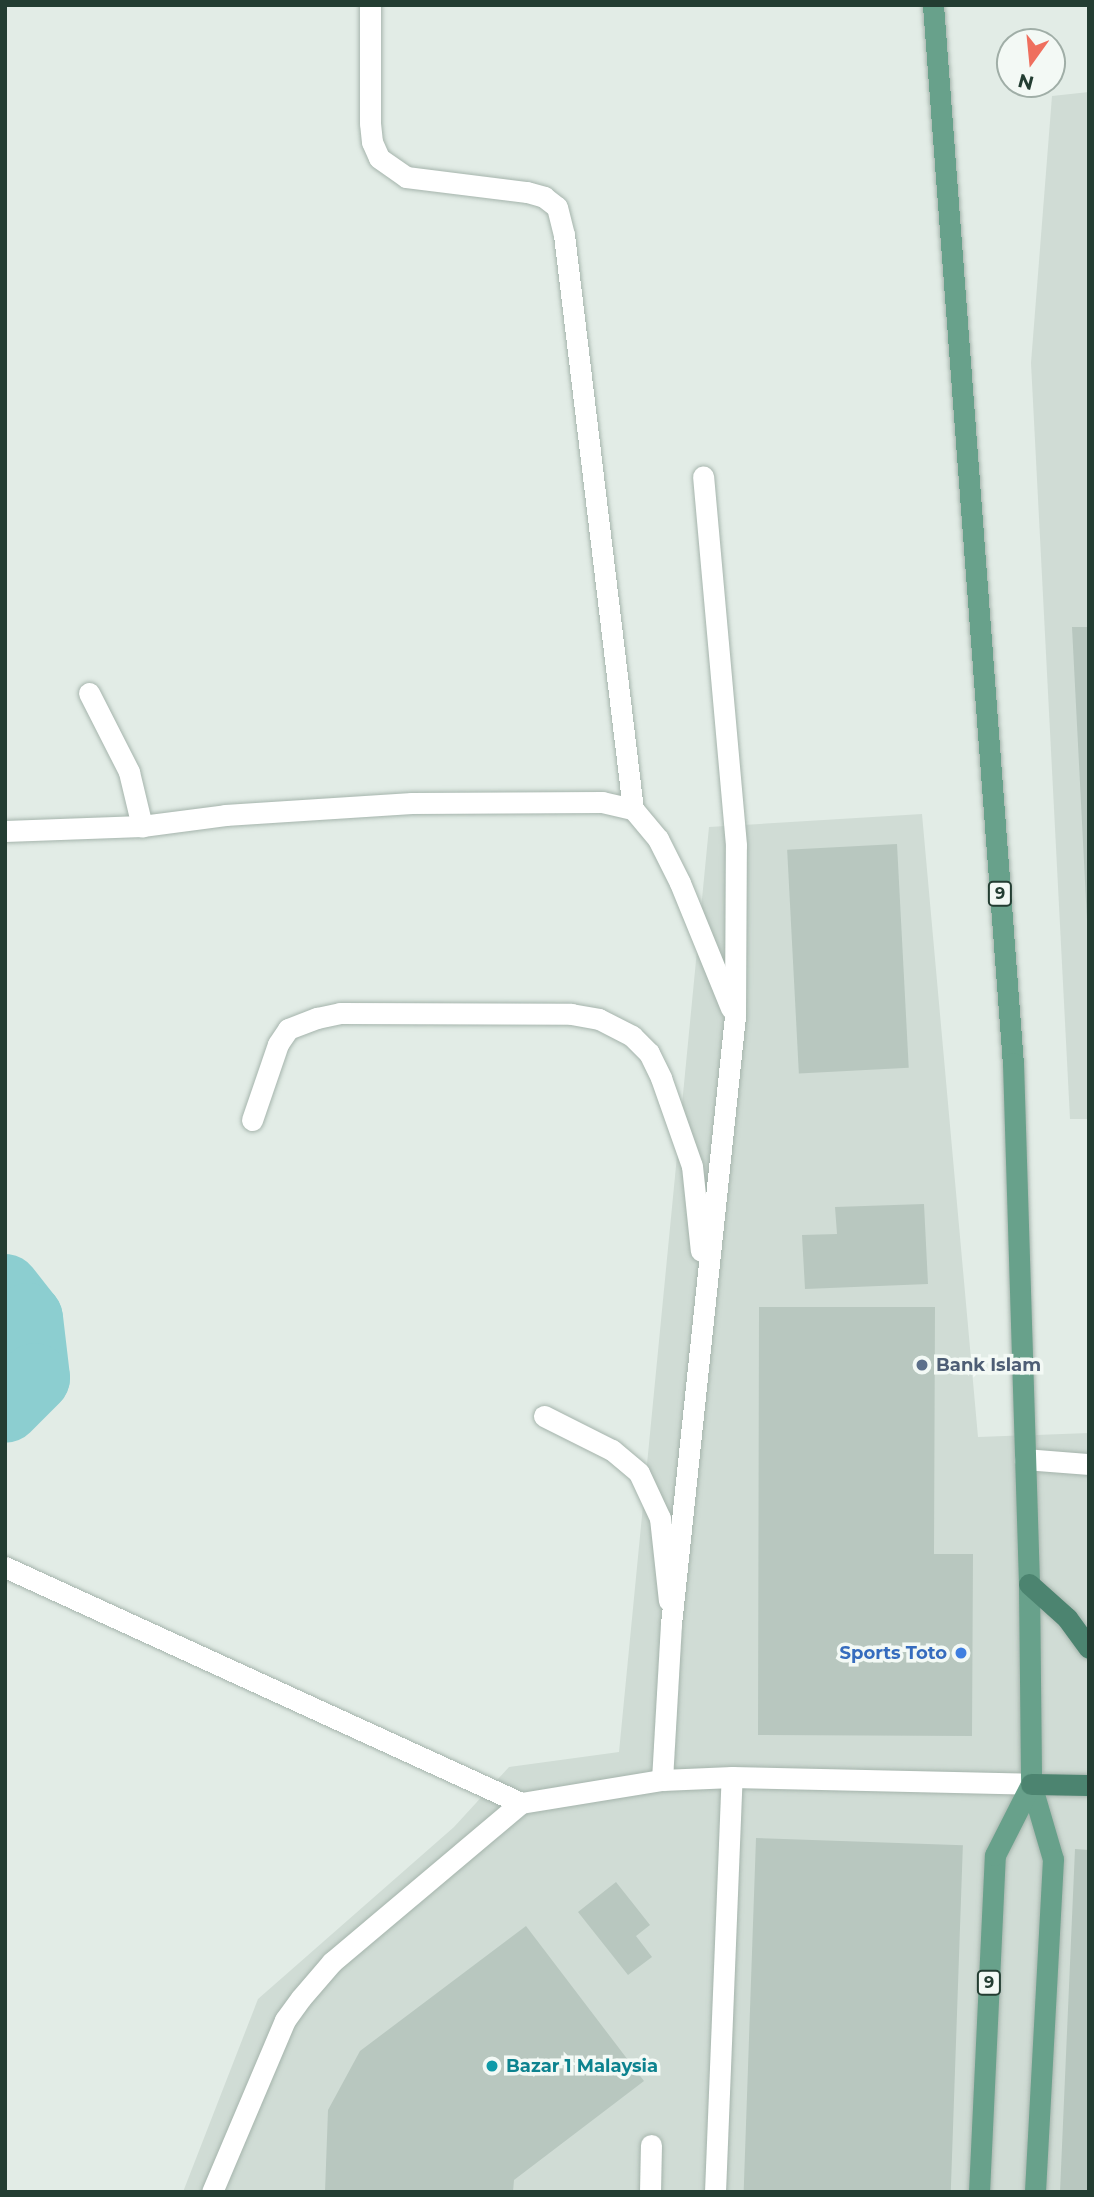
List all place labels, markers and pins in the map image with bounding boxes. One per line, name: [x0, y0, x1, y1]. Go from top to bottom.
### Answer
place label: Bank Islam: [936, 1354, 1041, 1376]
marker: Bank Islam: [914, 1357, 930, 1373]
place label: Sports Toto: [840, 1642, 947, 1664]
marker: Sports Toto: [953, 1645, 969, 1661]
place label: Bazar 1 Malaysia: [506, 2055, 658, 2077]
marker: Bazar 1 Malaysia: [484, 2058, 500, 2074]

